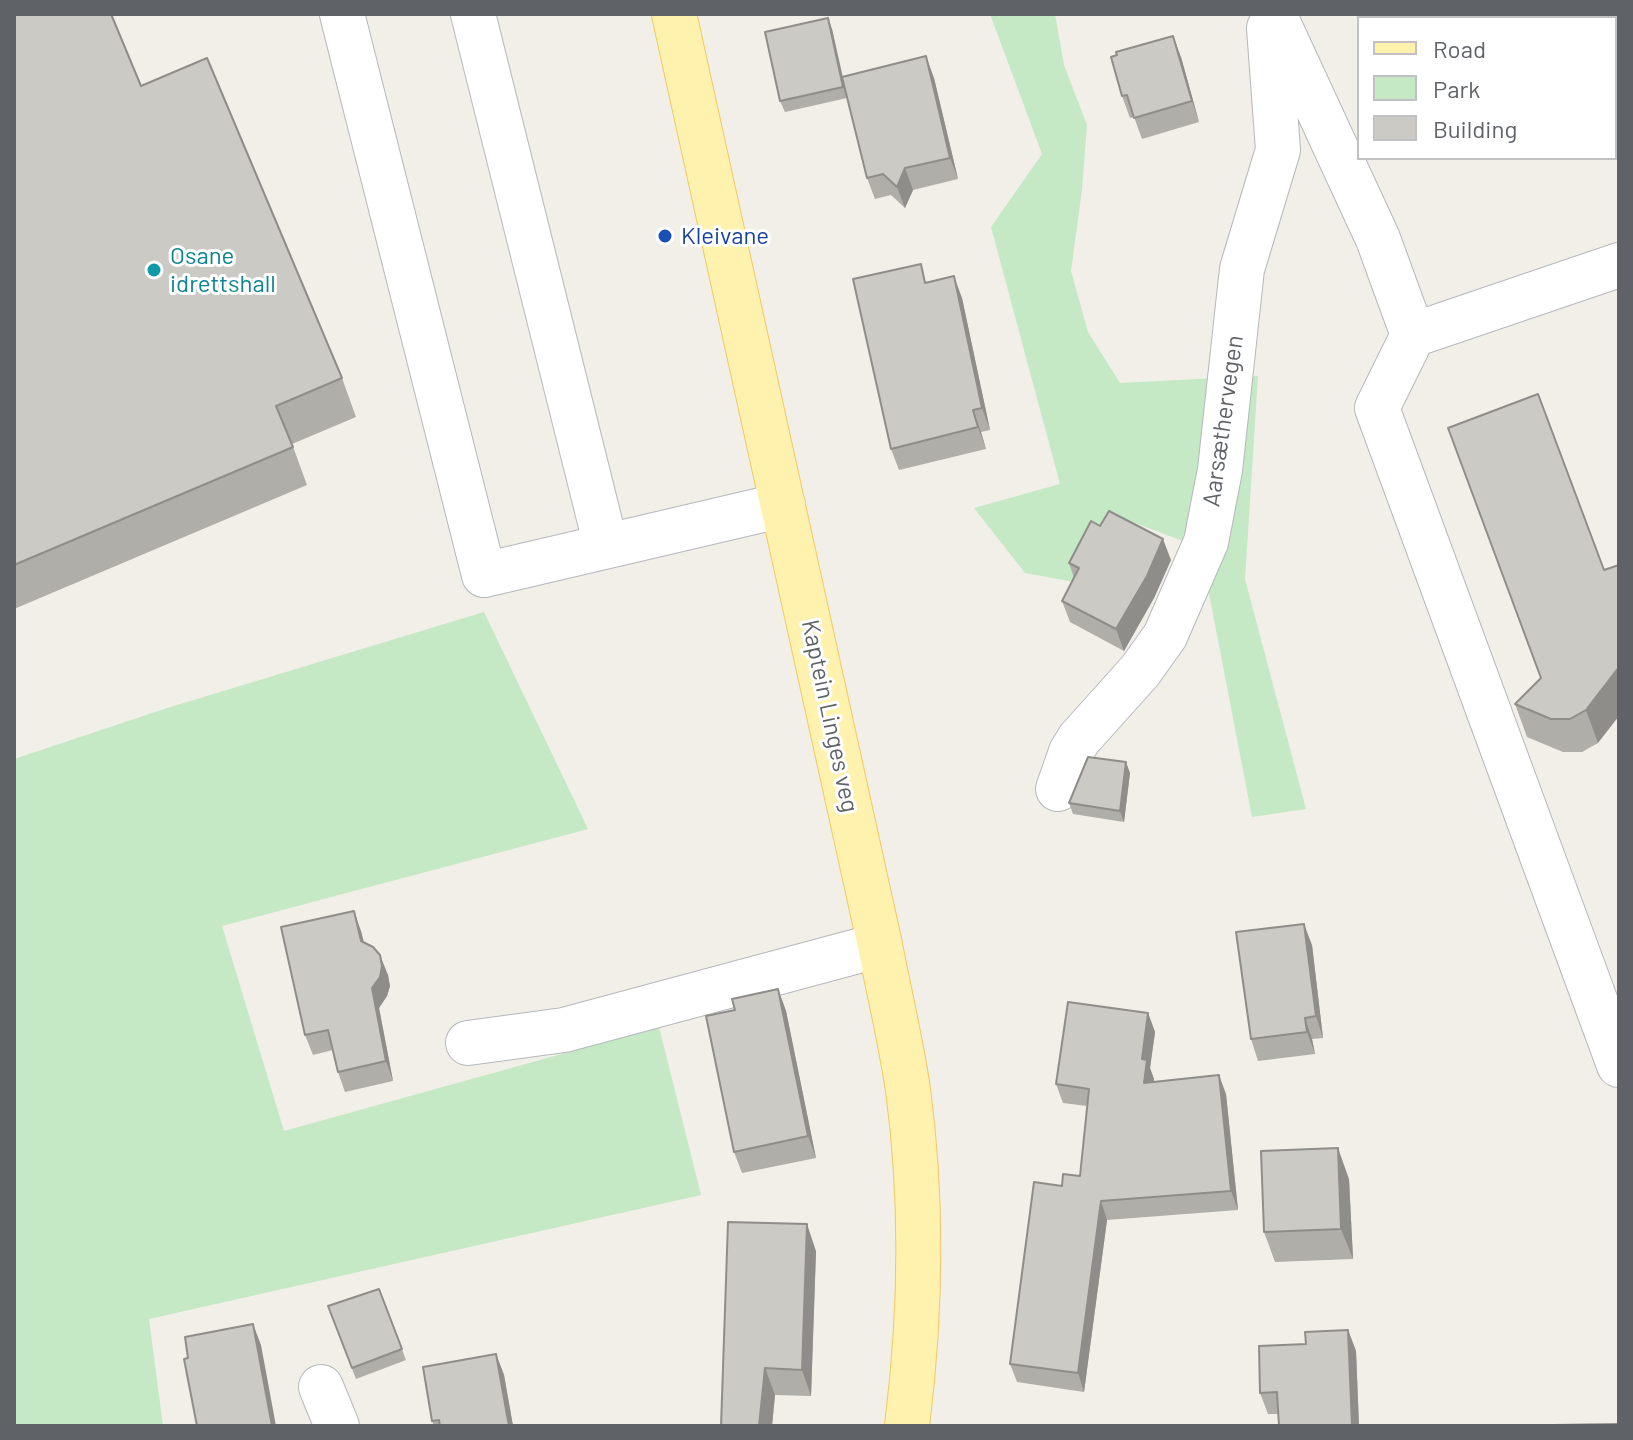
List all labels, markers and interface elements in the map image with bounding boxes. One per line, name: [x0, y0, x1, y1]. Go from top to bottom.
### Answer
legend: [1357, 16, 1617, 160]
text: Road: [1433, 34, 1486, 63]
text: Park: [1433, 74, 1480, 103]
text: Building: [1433, 114, 1517, 143]
place label: Kleivane: [681, 222, 769, 250]
marker: Kleivane: [656, 227, 674, 245]
place label: Osane idrettshall: [170, 242, 276, 298]
marker: Osane idrettshall: [145, 261, 163, 279]
street label: Aarsæthervegen: [1197, 333, 1249, 509]
street label: Kaptein Linges veg: [796, 617, 864, 815]

